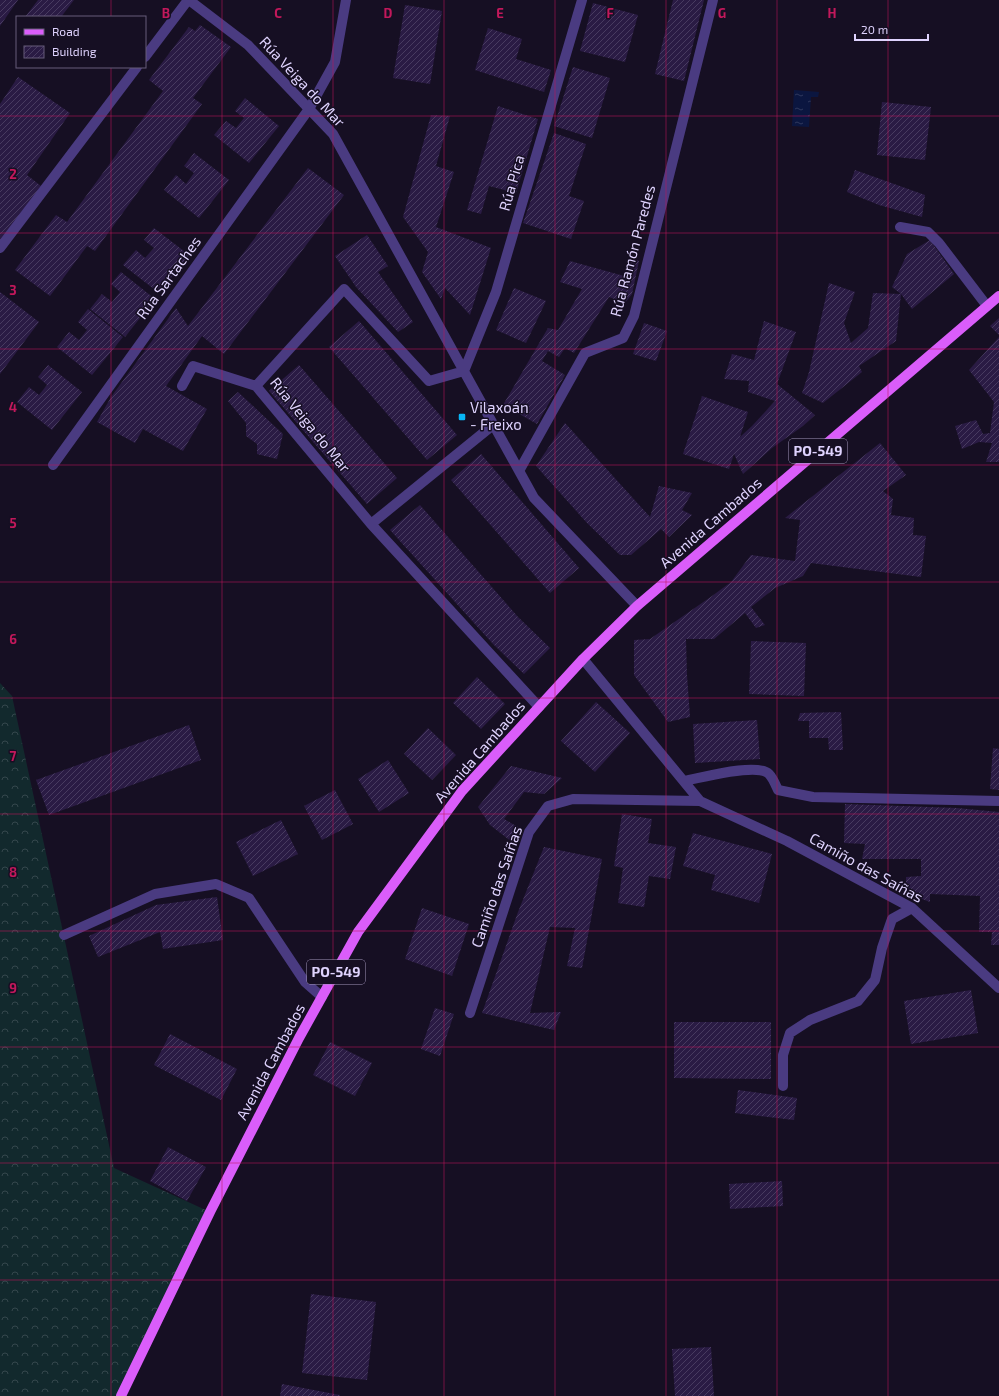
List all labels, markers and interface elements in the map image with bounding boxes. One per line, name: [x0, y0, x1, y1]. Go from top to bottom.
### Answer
text: B: [162, 5, 170, 21]
text: C: [274, 5, 282, 21]
text: D: [384, 5, 393, 21]
text: E: [496, 5, 504, 21]
text: F: [606, 5, 614, 21]
text: G: [718, 5, 726, 21]
text: H: [828, 5, 837, 21]
legend: [16, 16, 146, 68]
scale bar: [855, 16, 928, 42]
text: 20 m: [861, 22, 888, 36]
text: Road: [52, 24, 80, 38]
street label: Rúa Veiga do Mar: [256, 32, 349, 130]
text: Building: [52, 44, 97, 58]
street label: Rúa Pica: [494, 153, 528, 213]
text: 2: [9, 166, 17, 182]
street label: Rúa Ramón Paredes: [606, 183, 658, 319]
street label: Rúa Sartaches: [132, 233, 204, 322]
text: 3: [9, 282, 17, 298]
street label: Rúa Veiga do Mar: [267, 373, 355, 476]
place label: Vilaxoán - Freixo: [470, 398, 529, 433]
text: 4: [9, 399, 17, 415]
marker: Vilaxoán - Freixo: [457, 412, 467, 422]
road number: PO-549: [789, 439, 847, 463]
street label: Avenida Cambados: [656, 473, 765, 571]
text: 5: [9, 515, 17, 531]
text: 6: [9, 631, 17, 647]
street label: Avenida Cambados: [430, 697, 528, 806]
text: 7: [10, 748, 17, 764]
street label: Camiño das Saíñas: [467, 824, 525, 950]
street label: Camiño das Saíñas: [807, 828, 926, 906]
text: 8: [9, 864, 17, 880]
road number: PO-549: [307, 960, 365, 984]
text: 9: [9, 980, 17, 996]
street label: Avenida Cambados: [232, 1000, 308, 1123]

